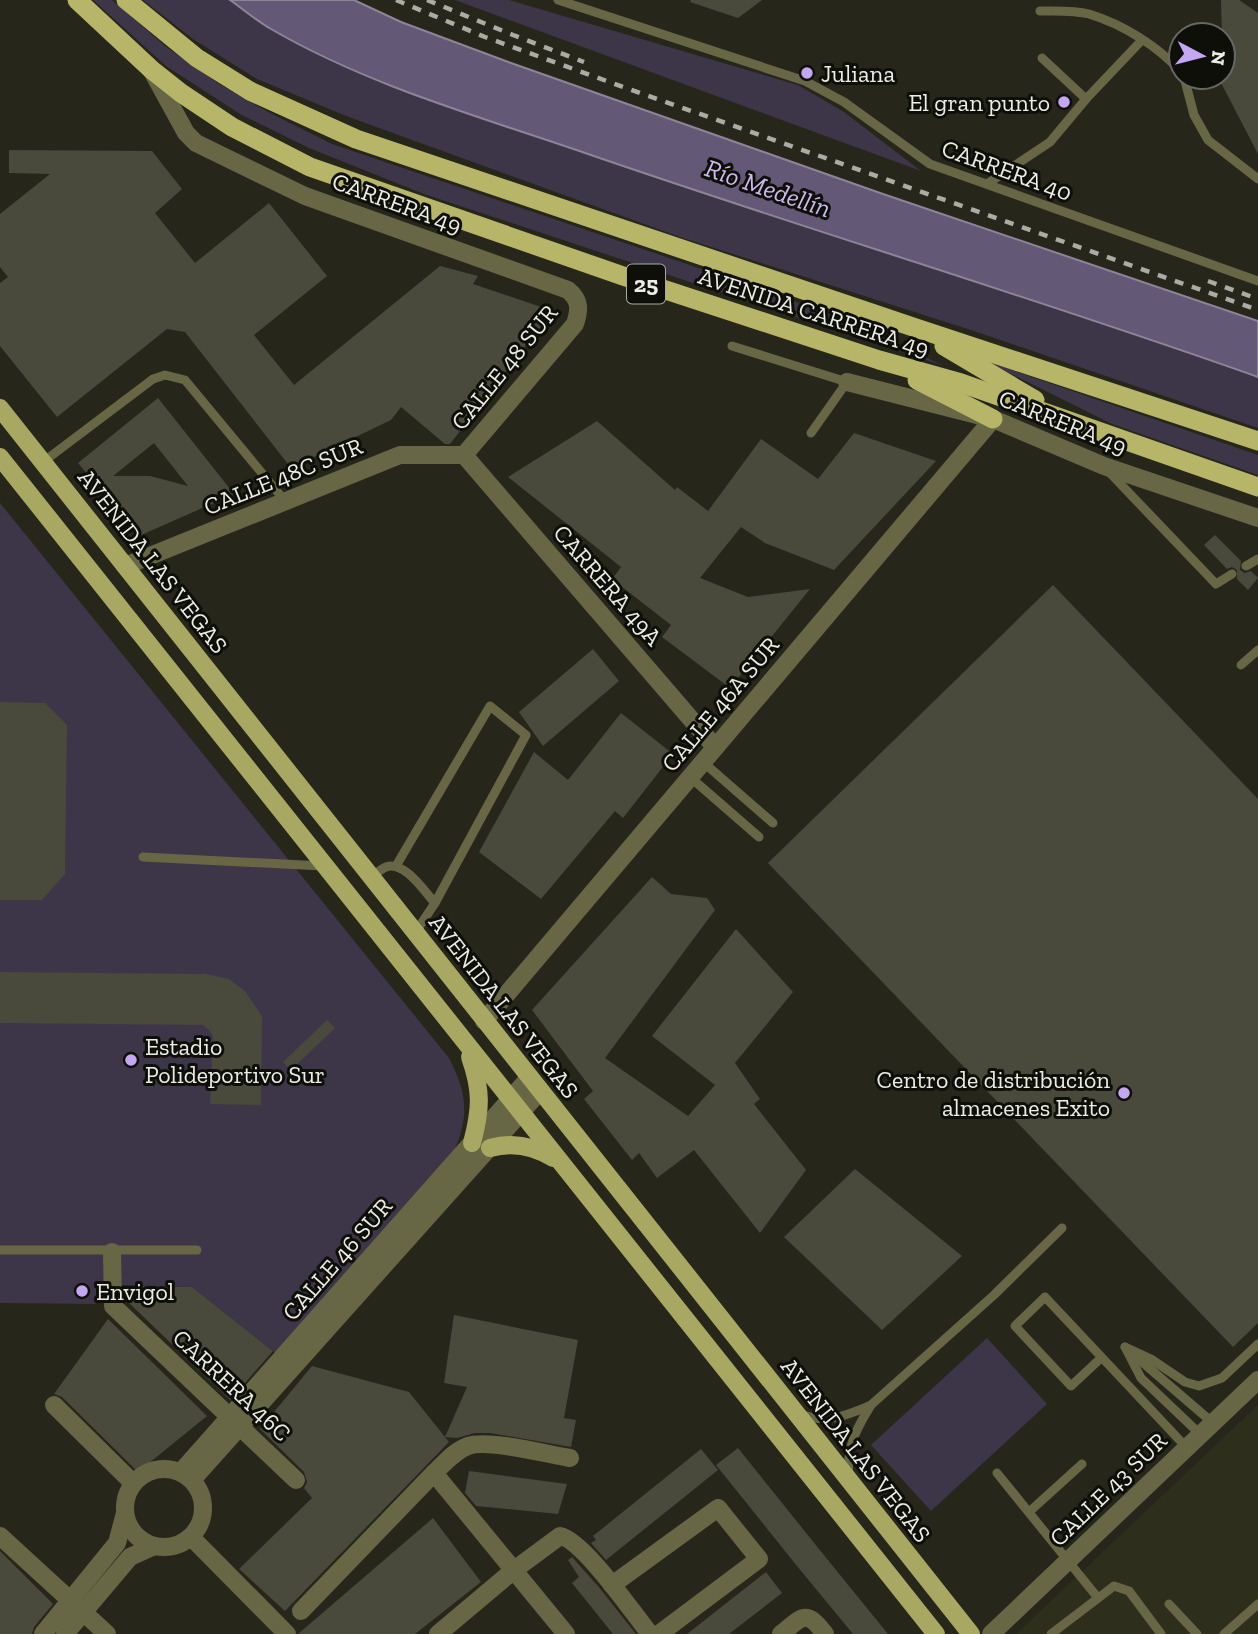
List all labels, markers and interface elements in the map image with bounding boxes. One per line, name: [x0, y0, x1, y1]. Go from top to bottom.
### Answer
north arrow: [1167, 21, 1237, 91]
text: N: [1206, 49, 1231, 67]
place label: Juliana: [821, 59, 895, 88]
marker: Juliana: [799, 65, 815, 81]
place label: El gran punto: [908, 88, 1050, 117]
marker: El gran punto: [1056, 94, 1072, 110]
street label: CARRERA 40: [938, 133, 1076, 207]
water label: Río Medellín: [701, 152, 835, 224]
street label: CARRERA 49: [328, 166, 466, 240]
street label: AVENIDA CARRERA 49: [695, 261, 933, 363]
road number: 25: [627, 264, 665, 304]
street label: CALLE 48 SUR: [445, 298, 564, 436]
street label: CARRERA 49: [995, 383, 1131, 461]
street label: CALLE 48C SUR: [199, 431, 367, 521]
street label: AVENIDA LAS VEGAS: [72, 463, 234, 659]
street label: CARRERA 49A: [548, 518, 669, 652]
street label: CALLE 46A SUR: [655, 630, 785, 777]
street label: AVENIDA LAS VEGAS: [423, 908, 585, 1104]
place label: Estadio Polideportivo Sur: [145, 1032, 325, 1089]
marker: Estadio Polideportivo Sur: [123, 1052, 139, 1068]
place label: Centro de distribución almacenes Exito: [877, 1065, 1110, 1122]
marker: Centro de distribución almacenes Exito: [1116, 1085, 1132, 1101]
street label: CALLE 46 SUR: [276, 1192, 398, 1326]
place label: Envigol: [96, 1277, 174, 1306]
marker: Envigol: [74, 1283, 90, 1299]
street label: CARRERA 46C: [167, 1323, 297, 1447]
street label: AVENIDA LAS VEGAS: [775, 1352, 937, 1548]
street label: CALLE 43 SUR: [1043, 1426, 1173, 1552]

